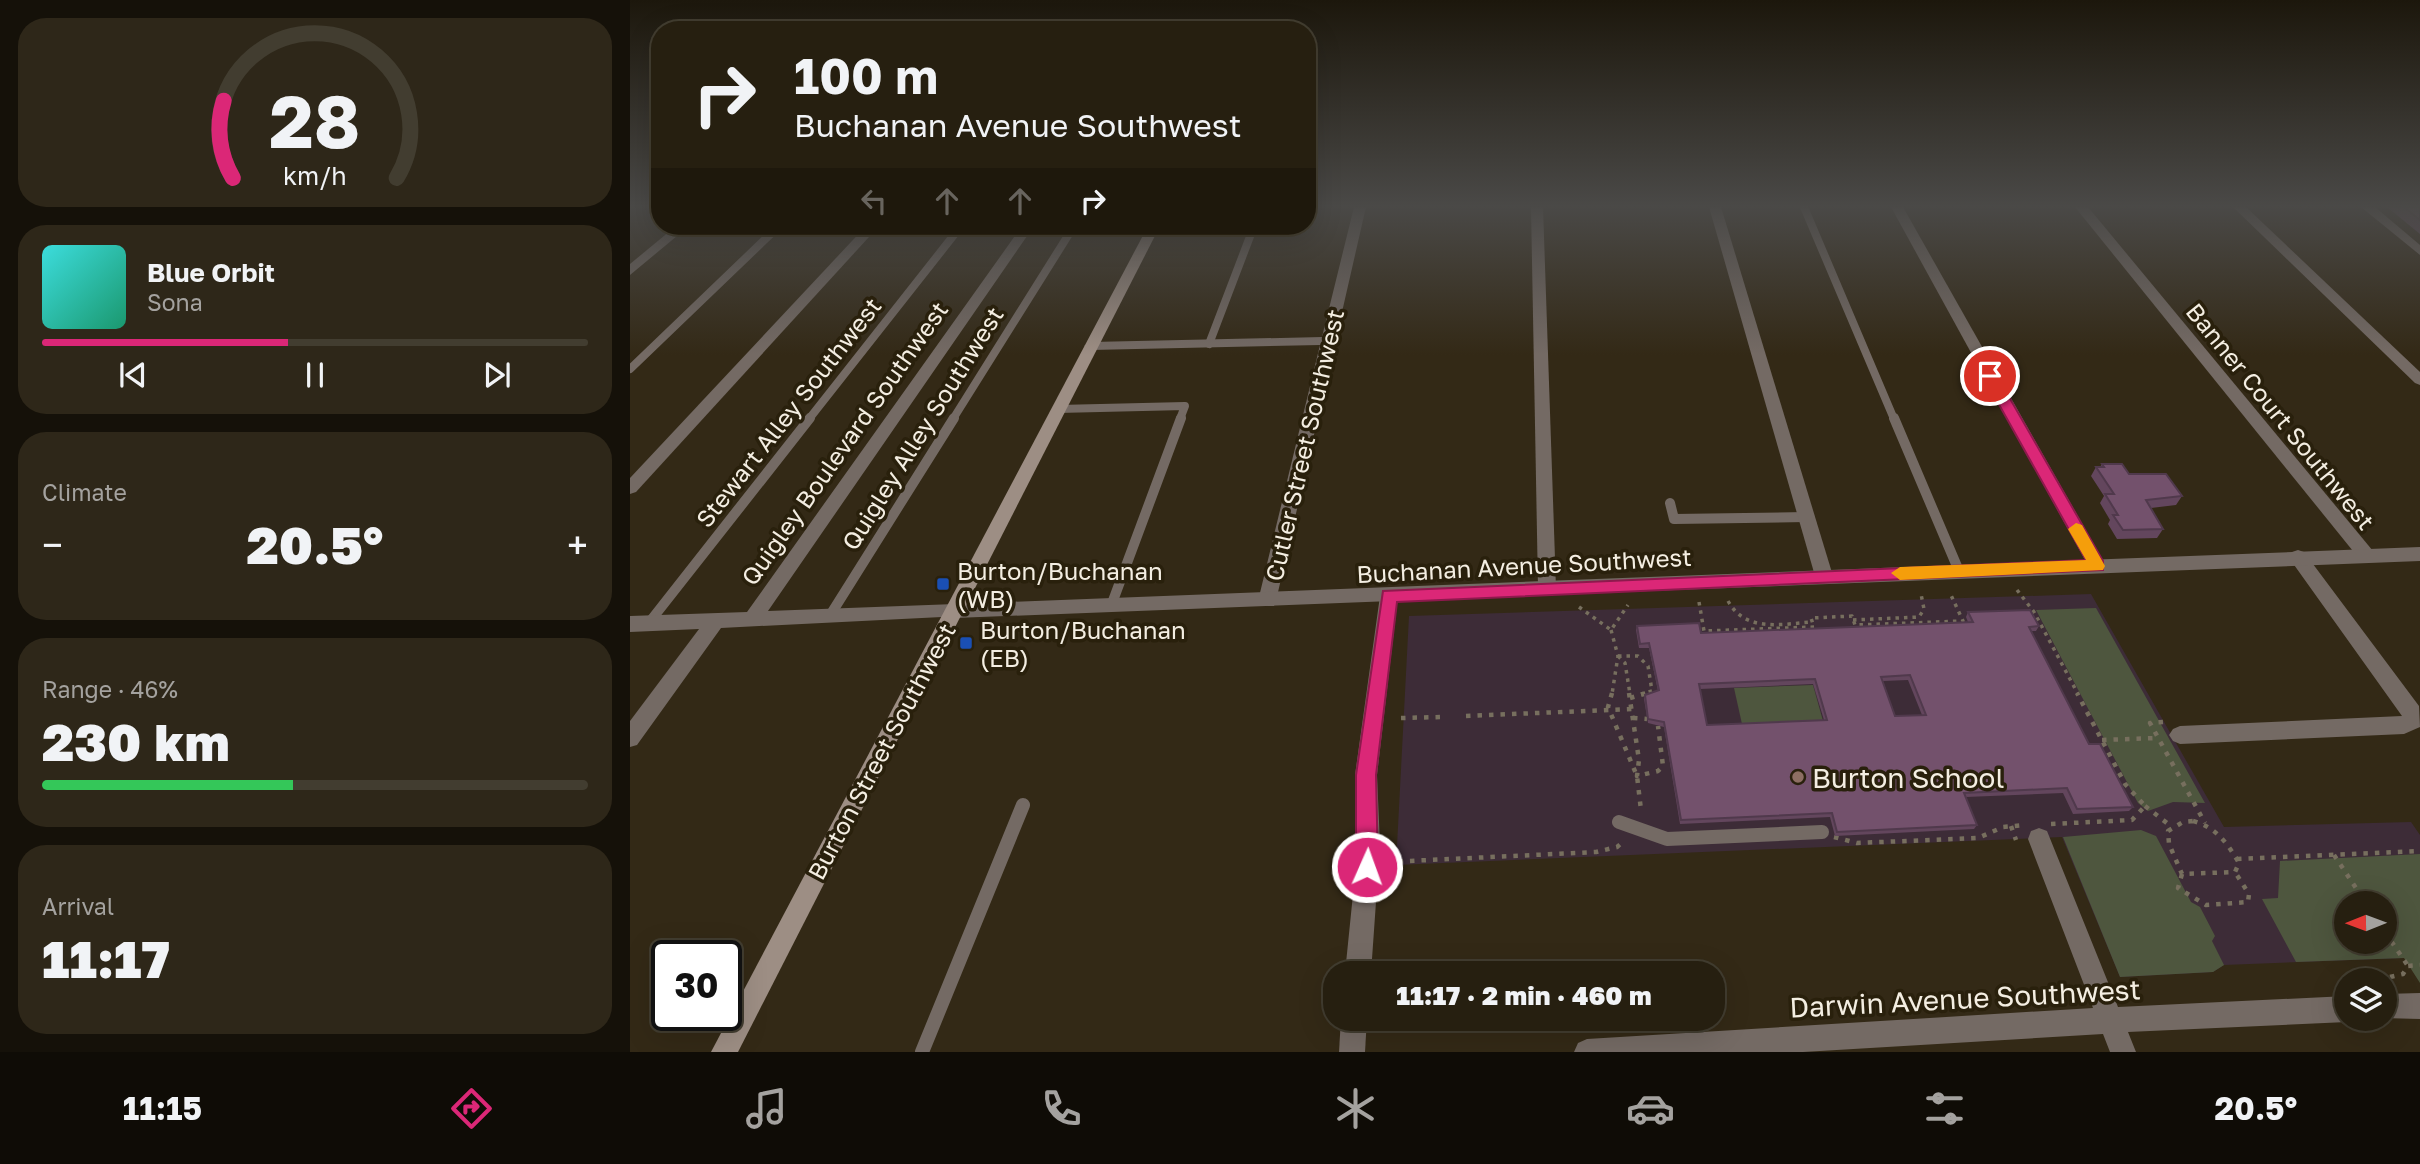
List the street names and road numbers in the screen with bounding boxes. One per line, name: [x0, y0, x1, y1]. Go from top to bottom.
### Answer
street label: Stewart Alley Southwest: [689, 291, 887, 533]
street label: Quigley Boulevard Southwest: [735, 296, 953, 590]
street label: Banner Court Southwest: [2181, 297, 2381, 535]
street label: Quigley Alley Southwest: [835, 301, 1009, 555]
street label: Cutler Street Southwest: [1259, 306, 1349, 584]
street label: Buchanan Avenue Southwest: [1356, 542, 1692, 588]
street label: Burton Street Southwest: [801, 618, 961, 884]
street label: Darwin Avenue Southwest: [1789, 972, 2141, 1024]

